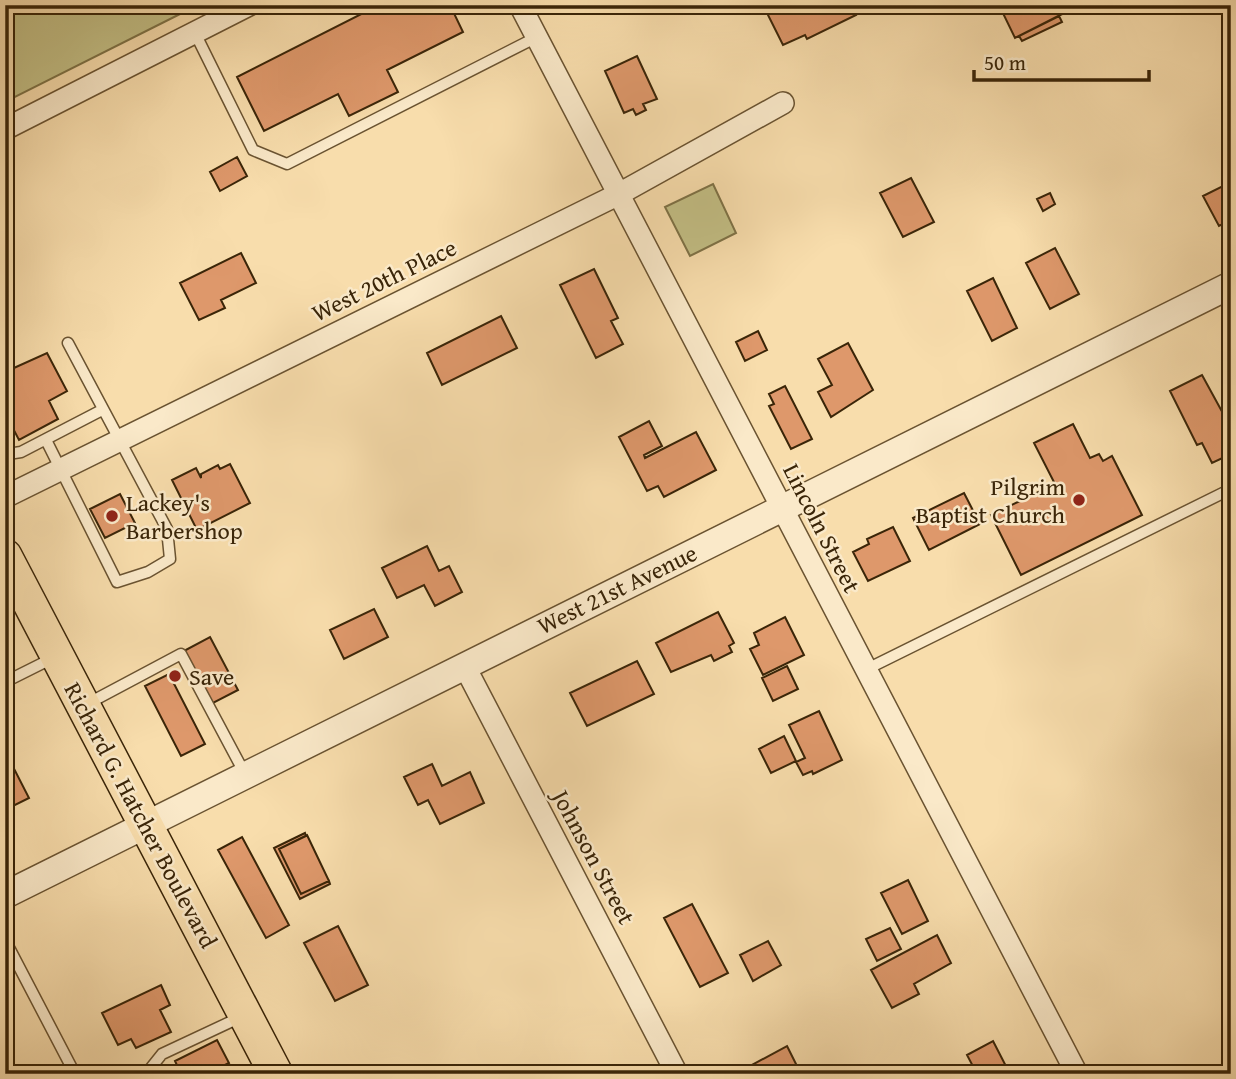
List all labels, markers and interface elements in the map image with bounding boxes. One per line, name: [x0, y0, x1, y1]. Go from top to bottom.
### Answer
scale bar: [974, 38, 1148, 82]
text: 50 m: [984, 47, 1026, 78]
street label: West 20th Place: [306, 230, 462, 330]
street label: Lincoln Street: [774, 457, 870, 599]
place label: Pilgrim Baptist Church: [916, 469, 1066, 532]
place label: Lackey's Barbershop: [126, 485, 243, 548]
marker: Pilgrim Baptist Church: [1071, 492, 1087, 508]
marker: Lackey's Barbershop: [104, 508, 120, 524]
street label: West 21st Avenue: [531, 535, 703, 643]
place label: Save: [189, 659, 234, 694]
marker: Save: [167, 668, 183, 684]
street label: Richard G. Hatcher Boulevard: [56, 676, 226, 954]
street label: Johnson Street: [542, 781, 644, 931]

